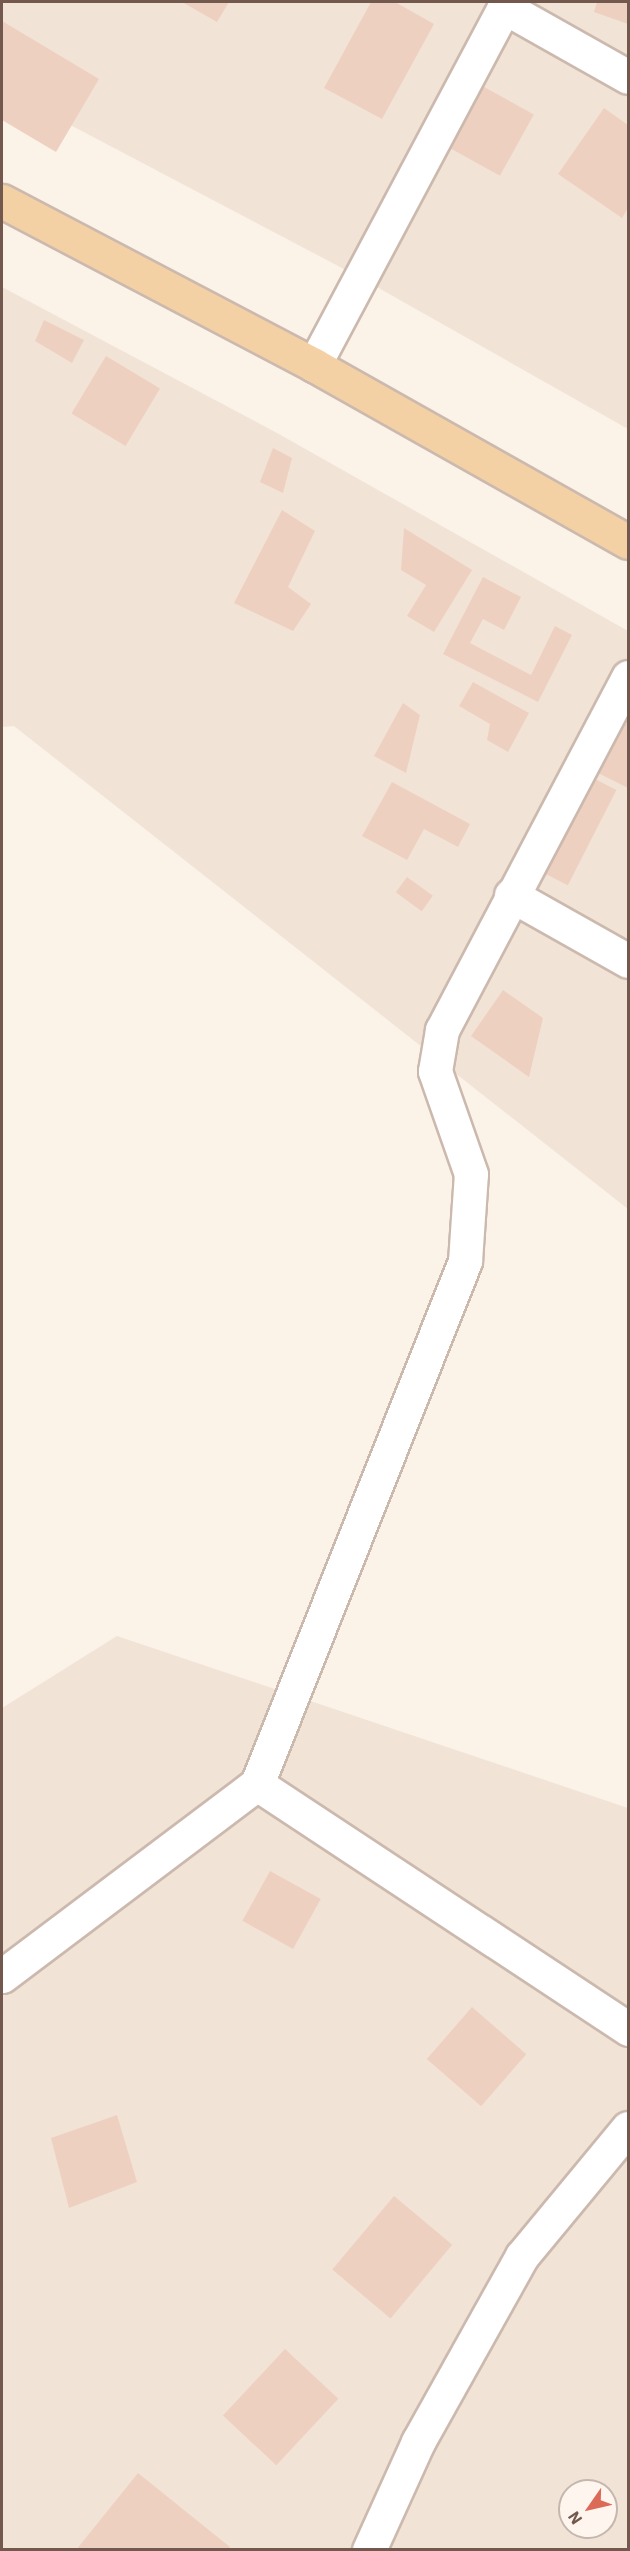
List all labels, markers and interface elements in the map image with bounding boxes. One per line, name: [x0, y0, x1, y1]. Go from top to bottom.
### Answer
north arrow: [558, 2479, 618, 2539]
text: N: [563, 2508, 586, 2528]

